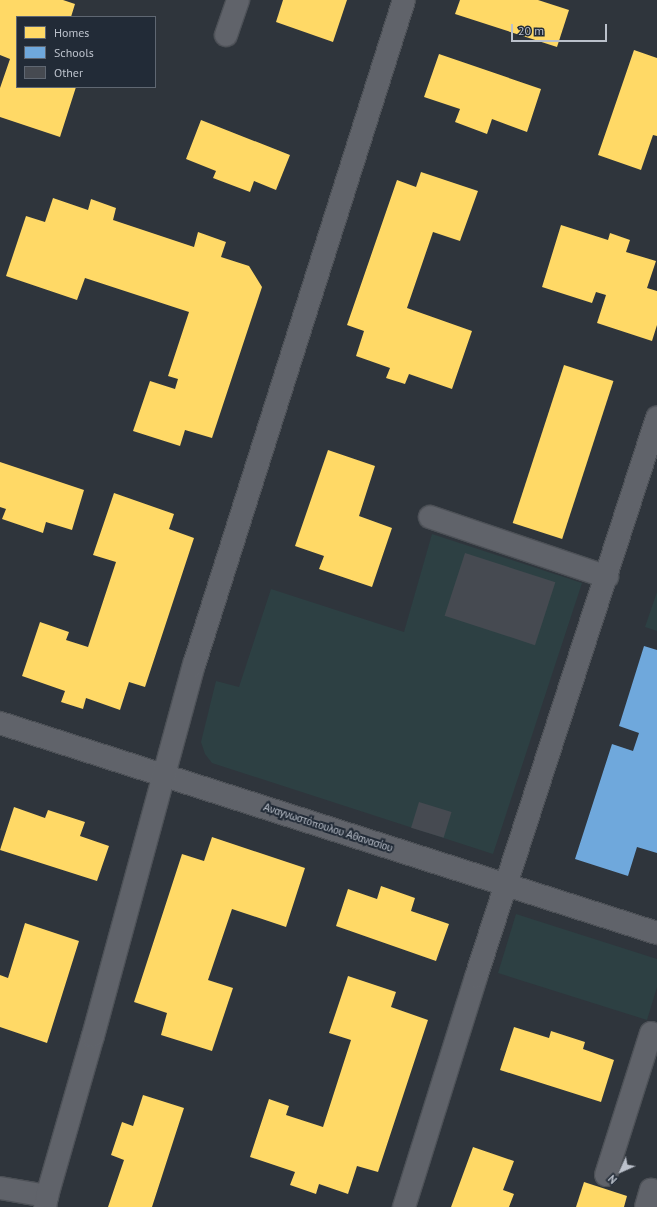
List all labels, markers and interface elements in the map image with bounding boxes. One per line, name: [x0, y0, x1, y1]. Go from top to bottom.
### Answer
legend: [16, 16, 156, 88]
scale bar: [513, 16, 609, 42]
text: 20 m: [518, 23, 544, 38]
text: Homes: [54, 25, 89, 40]
text: Schools: [54, 45, 94, 60]
text: Other: [54, 65, 83, 80]
street label: Αναγνωστόπουλου Αθανασίου: [262, 801, 394, 855]
north arrow: [601, 1151, 641, 1191]
text: N: [605, 1172, 620, 1187]

